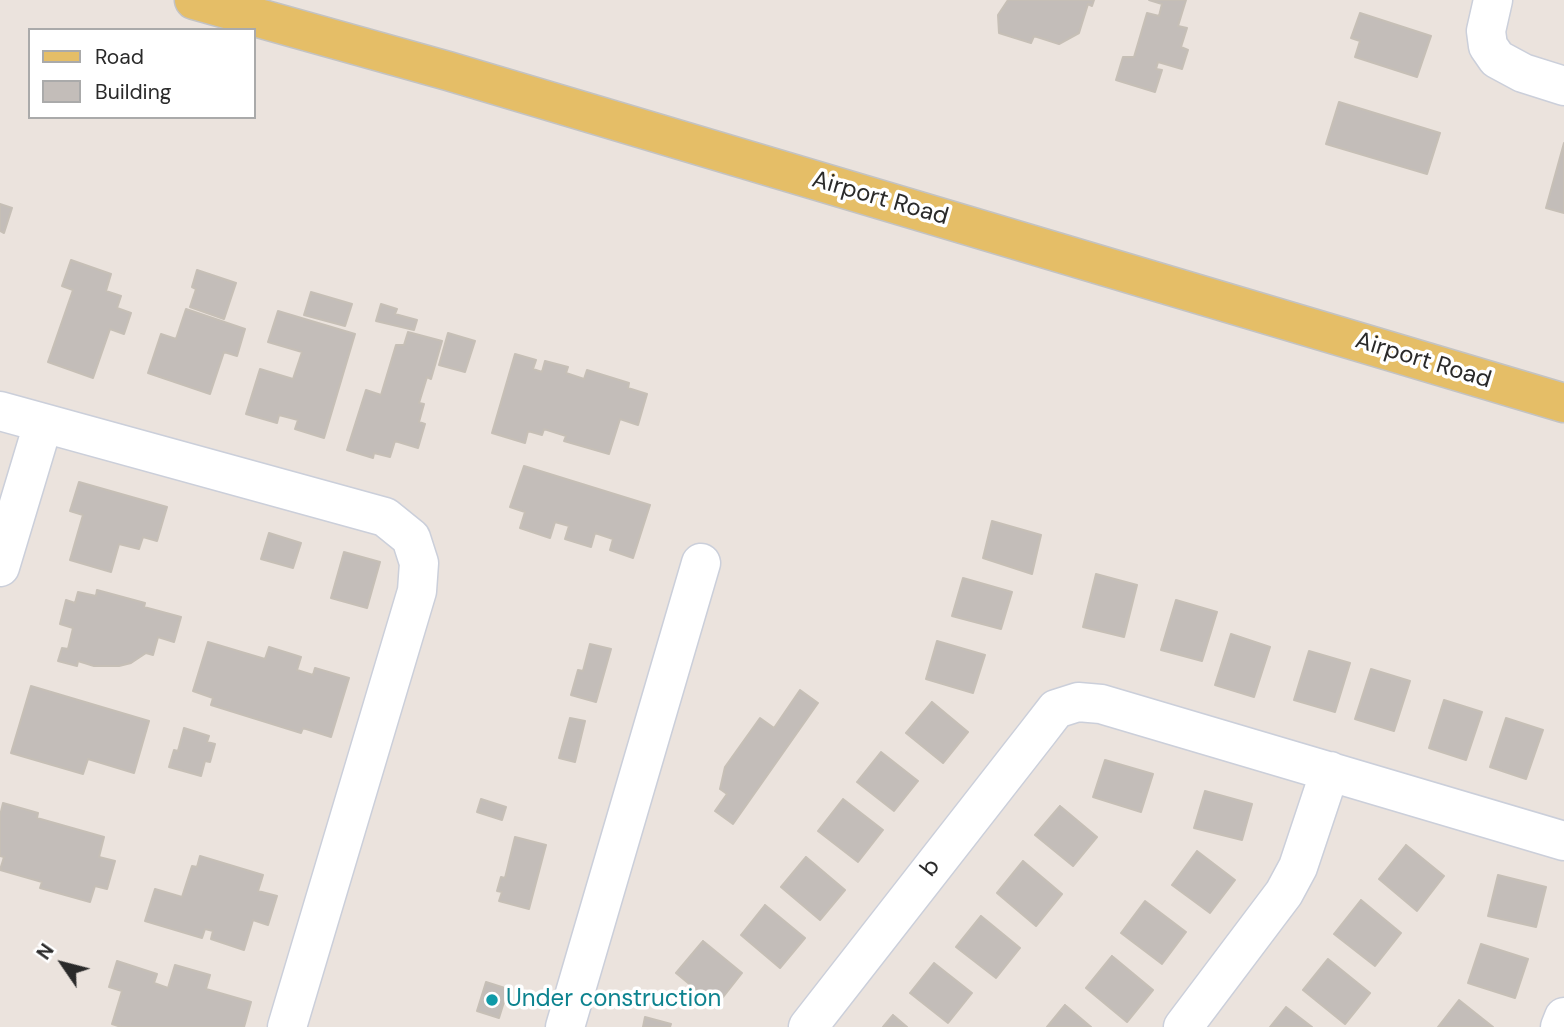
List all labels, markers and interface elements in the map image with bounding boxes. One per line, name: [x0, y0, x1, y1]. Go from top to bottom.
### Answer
legend: [28, 28, 256, 119]
text: Road: [95, 43, 144, 71]
text: Building: [95, 78, 171, 106]
street label: Airport Road: [809, 166, 951, 232]
street label: Airport Road: [1352, 327, 1494, 395]
street label: b: [915, 853, 947, 883]
north arrow: [28, 929, 98, 999]
text: N: [31, 939, 60, 965]
place label: Under construction: [506, 986, 721, 1014]
marker: Under construction: [484, 992, 500, 1008]

